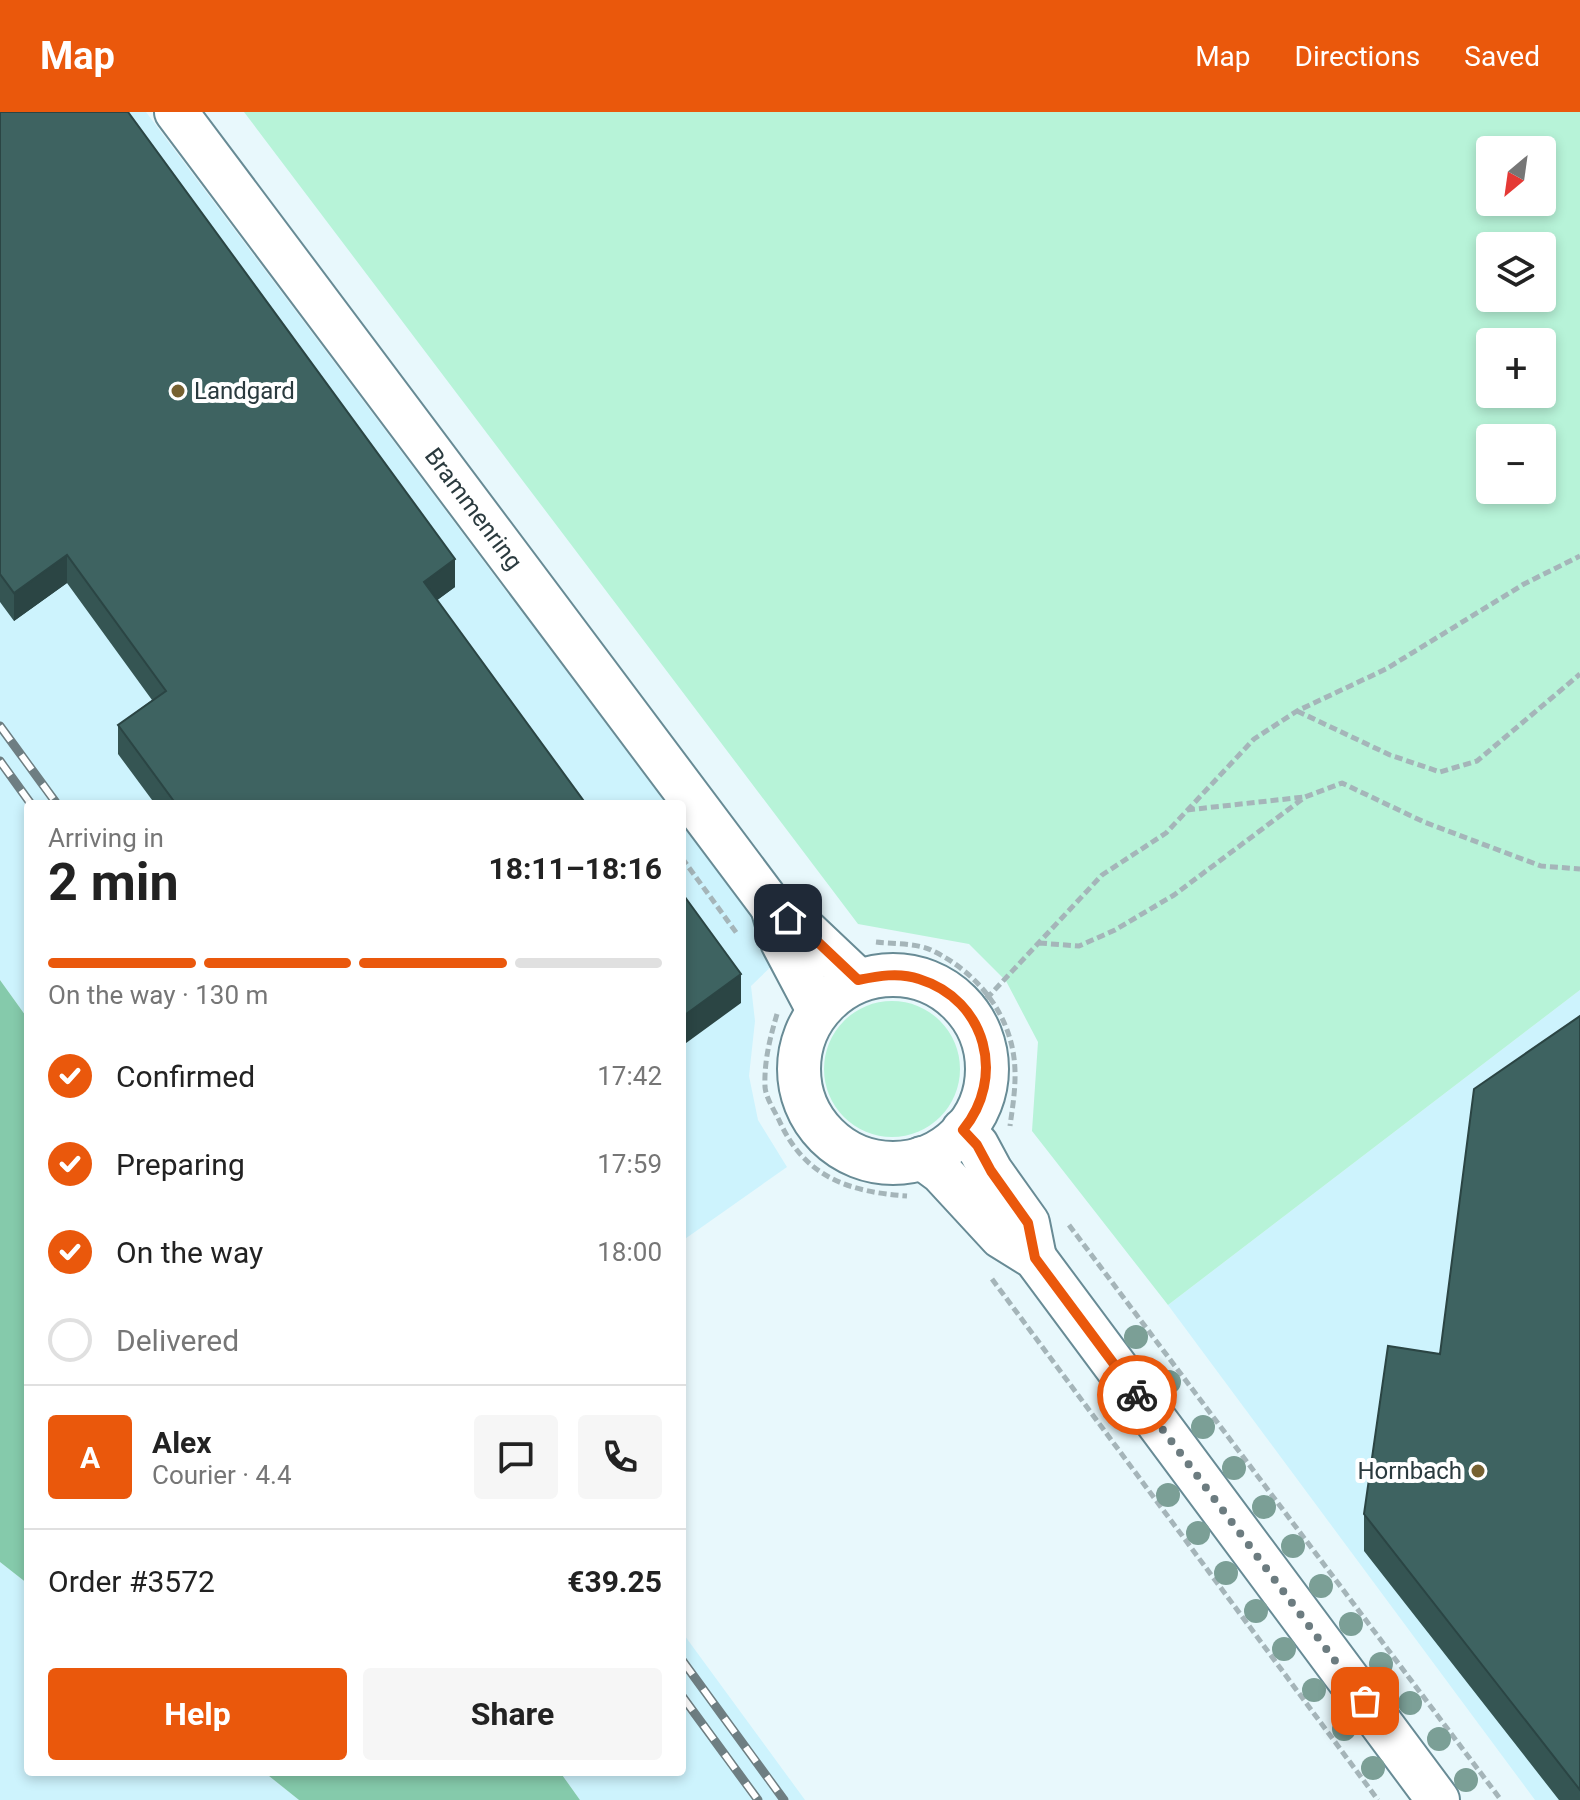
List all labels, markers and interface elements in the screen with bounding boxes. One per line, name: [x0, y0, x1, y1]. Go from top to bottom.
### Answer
text: Map: [40, 34, 115, 78]
text: Map: [1195, 40, 1251, 73]
text: Directions: [1295, 40, 1420, 73]
text: Saved: [1464, 40, 1540, 73]
north arrow: [1476, 136, 1556, 216]
map controls: [1476, 136, 1556, 504]
button: layers: [1476, 232, 1556, 312]
button: +: [1476, 328, 1556, 408]
place label: Landgard: [194, 377, 295, 405]
marker: Landgard: [169, 382, 187, 400]
button: −: [1476, 424, 1556, 504]
street label: Brammenring: [419, 443, 528, 575]
text: Arriving in: [48, 823, 164, 853]
text: 18:11–18:16: [488, 851, 662, 886]
text: 2 min: [48, 852, 179, 913]
pin: [754, 884, 822, 952]
icon: home: [766, 896, 810, 940]
text: On the way · 130 m: [48, 980, 268, 1010]
icon: check: [48, 1054, 92, 1098]
text: Confirmed: [116, 1059, 255, 1094]
text: 17:42: [597, 1061, 662, 1091]
icon: check: [48, 1142, 92, 1186]
text: Preparing: [116, 1147, 245, 1182]
text: 17:59: [597, 1149, 662, 1179]
icon: check: [48, 1230, 92, 1274]
text: On the way: [116, 1235, 263, 1270]
text: 18:00: [597, 1237, 662, 1267]
text: Delivered: [116, 1323, 239, 1358]
courier: [1097, 1355, 1177, 1435]
icon: bike: [1115, 1373, 1159, 1417]
button: chat: [474, 1415, 558, 1499]
button: phone: [578, 1415, 662, 1499]
text: Alex: [152, 1425, 212, 1460]
text: A: [80, 1440, 100, 1475]
place label: Hornbach: [1357, 1457, 1462, 1485]
text: Courier · 4.4: [152, 1460, 292, 1490]
marker: Hornbach: [1469, 1462, 1487, 1480]
text: Order #3572: [48, 1564, 215, 1599]
text: €39.25: [567, 1564, 662, 1599]
pin: [1331, 1667, 1399, 1735]
button: Help: [48, 1668, 347, 1760]
button: Share: [363, 1668, 662, 1760]
icon: bag: [1343, 1679, 1387, 1723]

